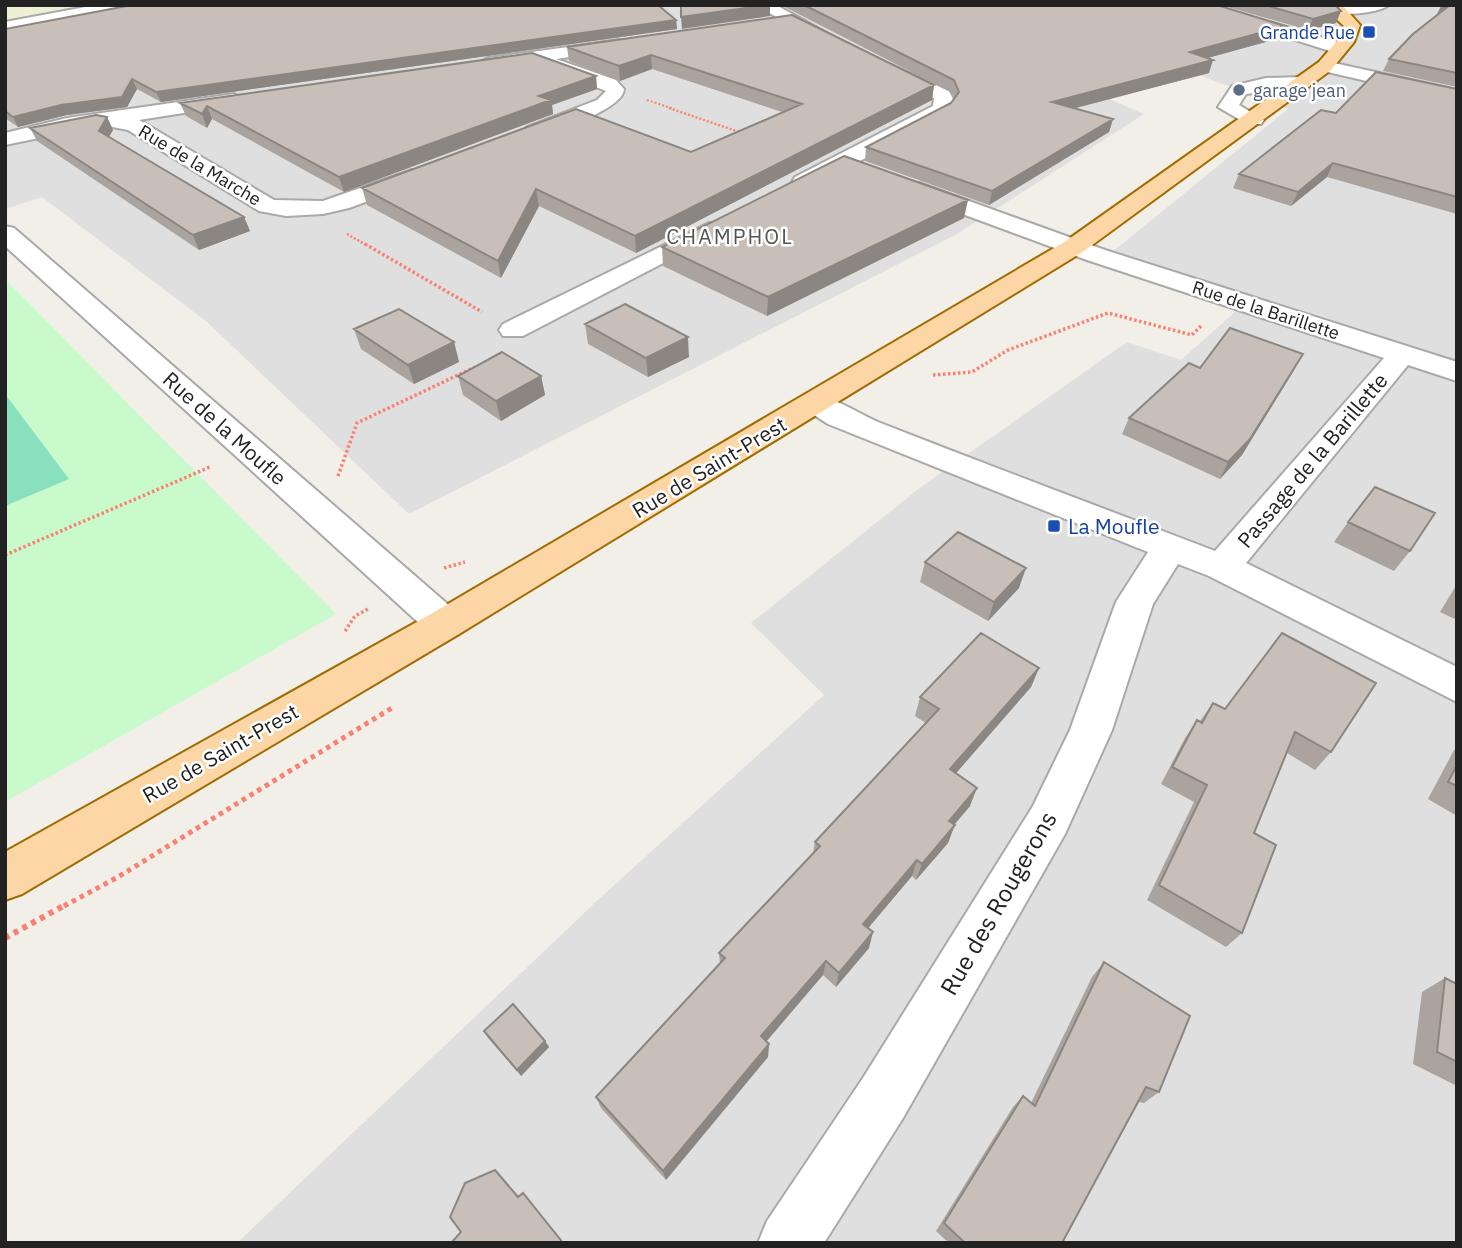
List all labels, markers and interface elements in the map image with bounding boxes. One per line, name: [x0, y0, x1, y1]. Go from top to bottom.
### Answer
place label: Grande Rue: [1260, 21, 1355, 44]
marker: Grande Rue: [1361, 24, 1377, 40]
place label: garage jean: [1253, 79, 1346, 102]
marker: garage jean: [1231, 82, 1247, 98]
street label: Rue de la Marche: [134, 119, 266, 211]
district label: CHAMPHOL: [666, 222, 794, 250]
street label: Rue de la Barillette: [1189, 275, 1343, 345]
street label: Rue de la Moufle: [157, 365, 293, 491]
street label: Passage de la Barillette: [1231, 367, 1393, 553]
street label: Rue de Saint-Prest: [627, 410, 791, 524]
place label: La Moufle: [1068, 512, 1159, 540]
marker: La Moufle: [1046, 518, 1062, 534]
street label: Rue de Saint-Prest: [137, 697, 303, 809]
street label: Rue des Rougerons: [932, 805, 1064, 1001]

